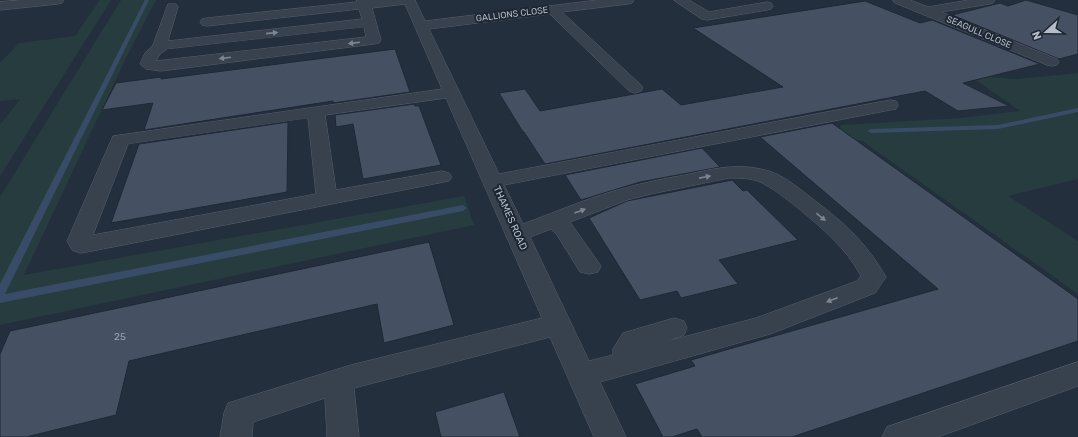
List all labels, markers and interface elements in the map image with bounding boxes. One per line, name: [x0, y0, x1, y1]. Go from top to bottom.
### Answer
street label: GALLIONS CLOSE: [475, 5, 549, 23]
north arrow: [1026, 12, 1066, 52]
street label: SEAGULL CLOSE: [945, 14, 1013, 50]
text: N: [1030, 29, 1045, 41]
one-way arrow: [266, 30, 278, 36]
one-way arrow: [348, 40, 360, 46]
one-way arrow: [219, 55, 231, 62]
one-way arrow: [699, 174, 711, 180]
street label: THAMES ROAD: [490, 184, 530, 252]
one-way arrow: [574, 208, 586, 214]
one-way arrow: [815, 212, 826, 221]
one-way arrow: [826, 298, 838, 304]
house number: 25: [114, 331, 126, 343]

